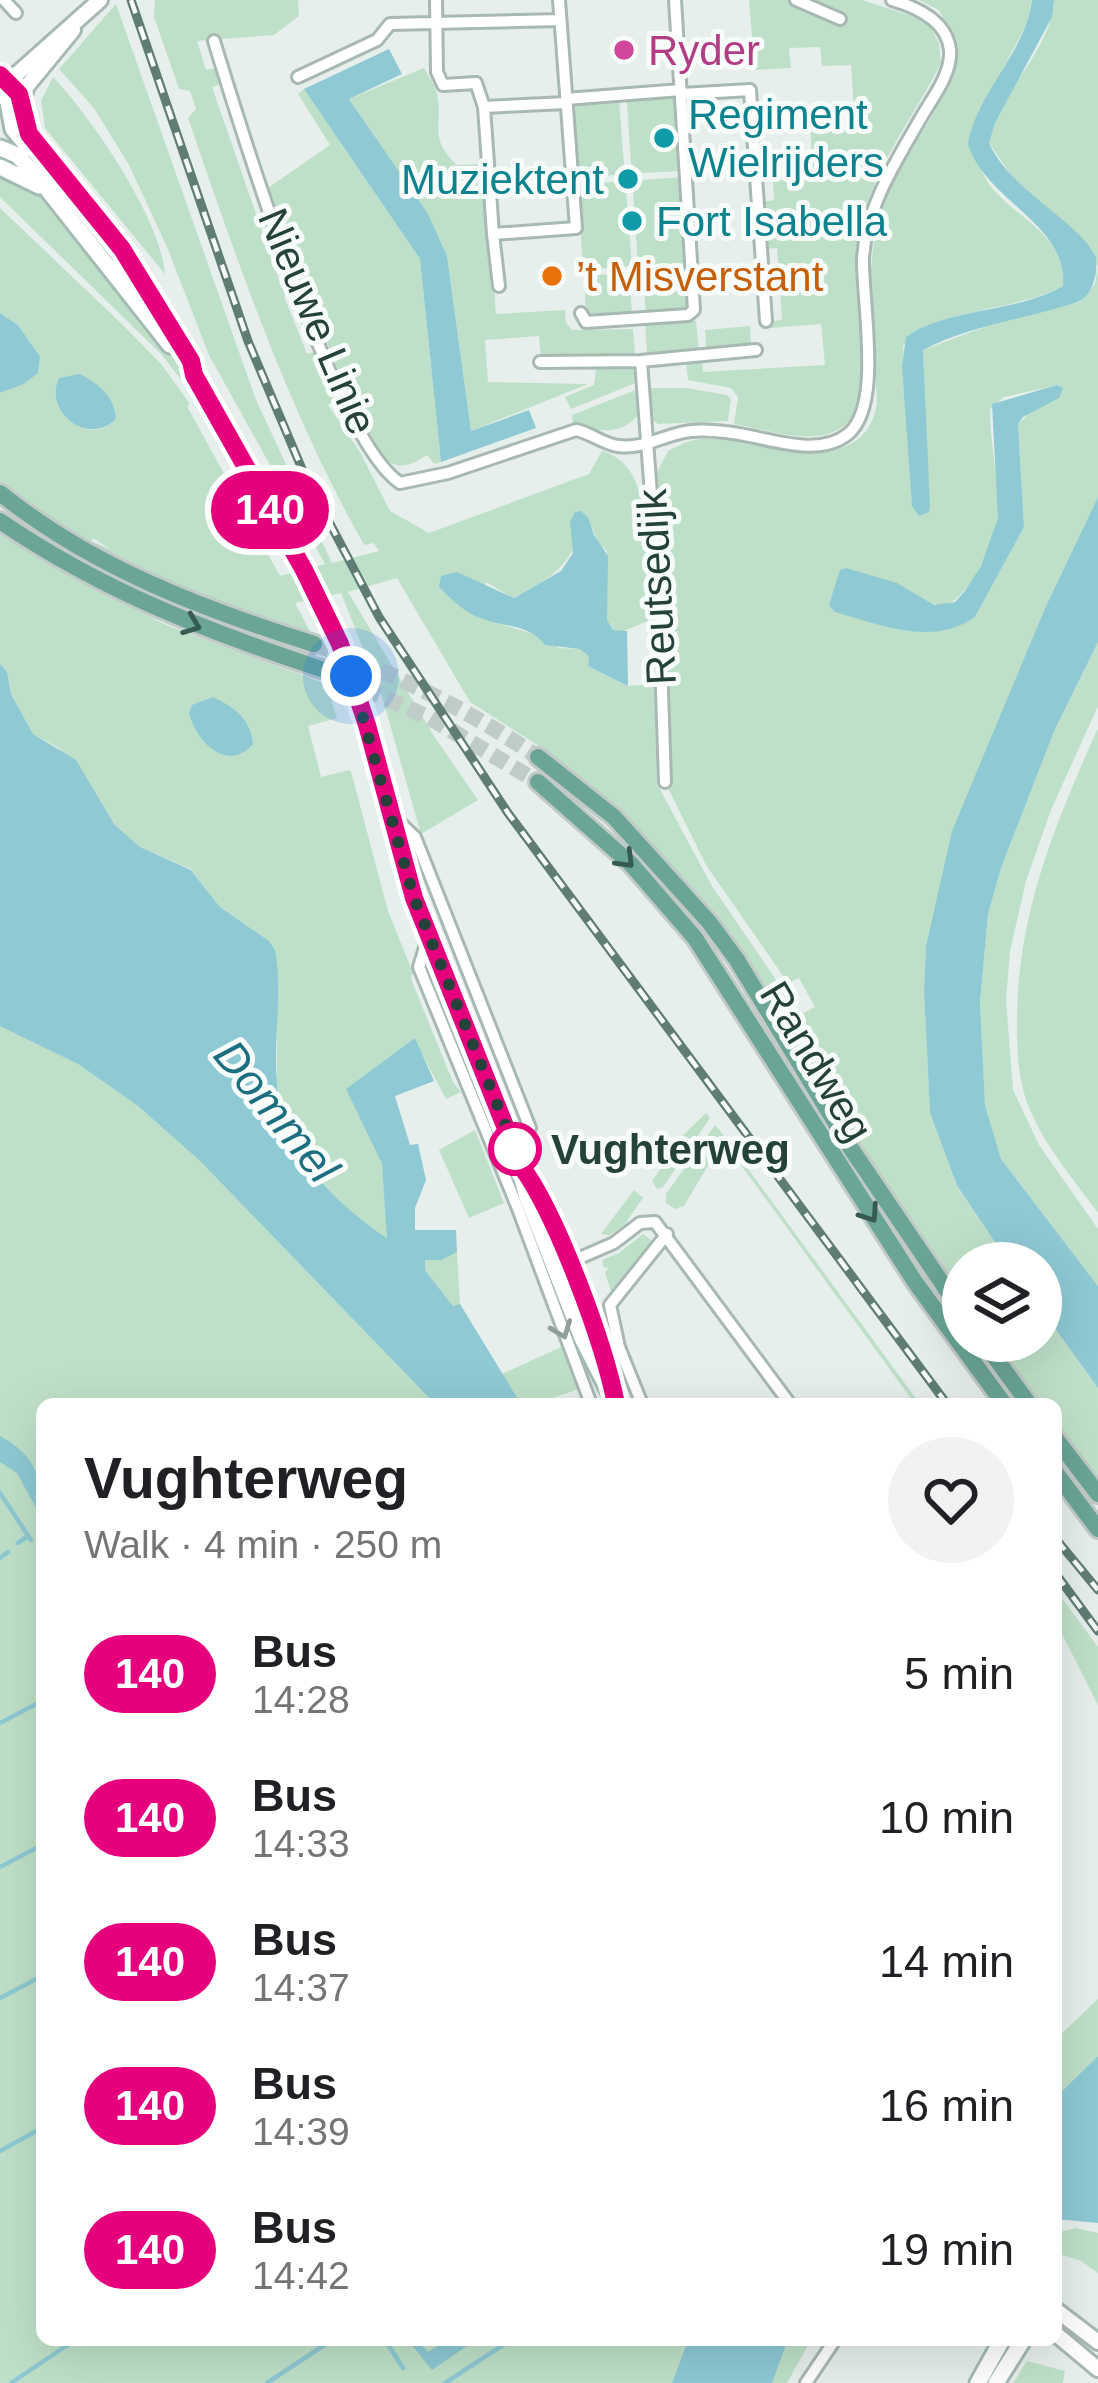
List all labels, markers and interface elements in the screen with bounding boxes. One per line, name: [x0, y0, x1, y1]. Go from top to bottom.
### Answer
place label: Ryder: [648, 27, 760, 74]
marker: Ryder: [611, 37, 637, 63]
place label: Regiment Wielrijders: [688, 91, 884, 186]
marker: Regiment Wielrijders: [651, 125, 677, 151]
place label: Muziektent: [401, 156, 604, 203]
marker: Muziektent: [615, 166, 641, 192]
place label: Fort Isabella: [656, 198, 888, 245]
street label: Nieuwe Linie: [249, 201, 386, 441]
marker: Fort Isabella: [619, 208, 645, 234]
place label: ’t Misverstant: [576, 253, 824, 300]
marker: ’t Misverstant: [539, 263, 565, 289]
line badge: 140: [201, 471, 339, 549]
text: 140: [235, 486, 305, 533]
street label: Reutsedijk: [628, 487, 685, 686]
one-way arrow: [181, 610, 202, 635]
your location: [321, 646, 381, 706]
one-way arrow: [612, 845, 634, 867]
street label: Randweg: [751, 973, 882, 1149]
water label: Dommel: [204, 1030, 350, 1194]
marker: Vughterweg: [490, 1124, 540, 1174]
place label: Vughterweg: [551, 1126, 790, 1173]
one-way arrow: [856, 1201, 878, 1223]
map controls: [942, 1242, 1062, 1362]
button: layers: [942, 1242, 1062, 1362]
one-way arrow: [547, 1318, 572, 1339]
button: heart: [888, 1437, 1014, 1563]
text: Vughterweg: [84, 1446, 408, 1510]
text: Walk · 4 min · 250 m: [84, 1523, 442, 1566]
text: Bus: [252, 1626, 337, 1677]
text: 5 min: [904, 1648, 1014, 1699]
text: 140: [115, 1650, 185, 1697]
text: 14:28: [252, 1678, 350, 1721]
text: Bus: [252, 1770, 337, 1821]
text: 10 min: [879, 1792, 1014, 1843]
text: 140: [115, 1794, 185, 1841]
text: 14:33: [252, 1822, 350, 1865]
text: Bus: [252, 1914, 337, 1965]
text: 14 min: [879, 1936, 1014, 1987]
text: 140: [115, 1938, 185, 1985]
text: 14:37: [252, 1966, 350, 2009]
text: Bus: [252, 2058, 337, 2109]
text: 16 min: [879, 2080, 1014, 2131]
text: 140: [115, 2082, 185, 2129]
text: 14:39: [252, 2110, 350, 2153]
text: Bus: [252, 2202, 337, 2253]
text: 19 min: [879, 2224, 1014, 2275]
text: 140: [115, 2226, 185, 2273]
text: 14:42: [252, 2254, 350, 2297]

